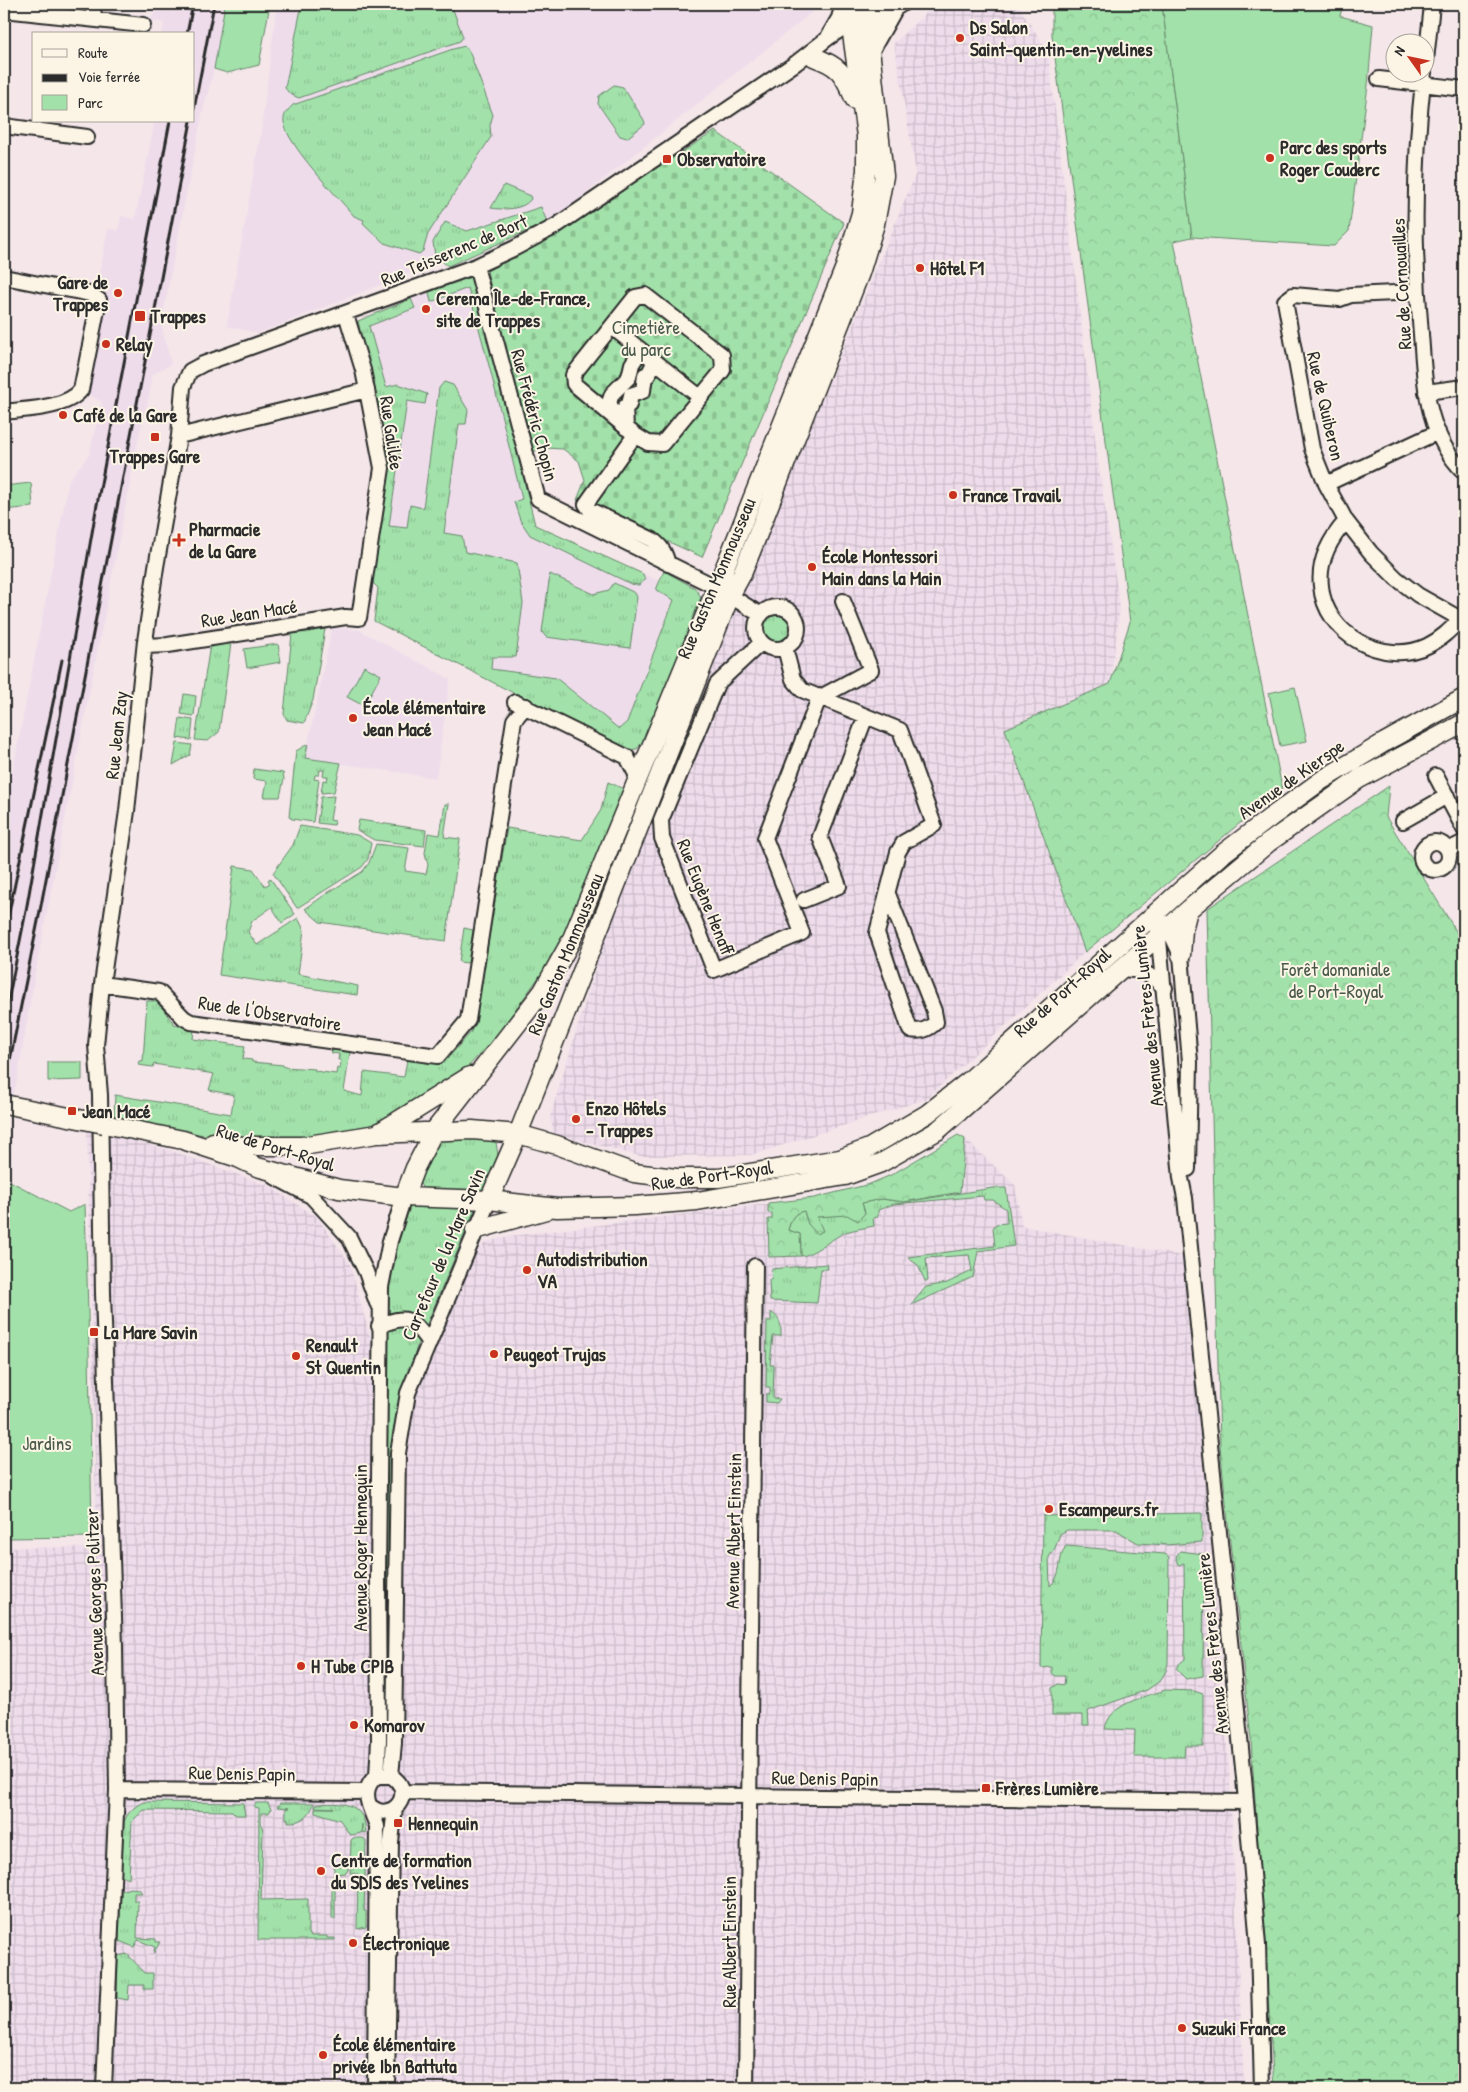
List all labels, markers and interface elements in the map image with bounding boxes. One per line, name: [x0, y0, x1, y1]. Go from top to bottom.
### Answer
place label: Ds Salon Saint-quentin-en-yvelines: [970, 14, 1153, 63]
legend: [32, 32, 195, 122]
marker: Ds Salon Saint-quentin-en-yvelines: [954, 32, 966, 44]
north arrow: [1386, 32, 1436, 82]
text: Route: [78, 42, 108, 63]
text: N: [1389, 42, 1409, 59]
text: Voie ferrée: [78, 66, 140, 87]
text: Parc: [78, 92, 103, 113]
place label: Parc des sports Roger Couderc: [1280, 134, 1387, 183]
place label: Observatoire: [677, 146, 766, 172]
marker: Parc des sports Roger Couderc: [1264, 152, 1276, 164]
marker: Observatoire: [661, 153, 673, 165]
street label: Rue Teisserenc de Bort: [377, 207, 532, 293]
street label: Rue de Cornouailles: [1385, 218, 1417, 350]
place label: Hôtel F1: [930, 255, 984, 281]
marker: Hôtel F1: [914, 262, 926, 274]
place label: Gare de Trappes: [52, 269, 109, 318]
place label: Cerema Île-de-France, site de Trappes: [436, 285, 590, 334]
marker: Gare de Trappes: [112, 287, 124, 299]
place label: Trappes: [150, 303, 206, 330]
marker: Cerema Île-de-France, site de Trappes: [420, 303, 432, 315]
marker: Trappes: [133, 309, 147, 323]
park label: Cimetière du parc: [612, 314, 681, 362]
place label: Relay: [116, 331, 153, 358]
marker: Relay: [100, 338, 112, 350]
street label: Rue Frédéric Chopin: [505, 346, 565, 484]
street label: Rue de Quiberon: [1301, 349, 1351, 463]
street label: Rue Galilée: [374, 394, 410, 472]
place label: Café de la Gare: [73, 402, 178, 428]
marker: Café de la Gare: [57, 409, 69, 421]
marker: Trappes Gare: [149, 431, 161, 443]
place label: Trappes Gare: [109, 443, 201, 470]
place label: France Travail: [962, 482, 1062, 508]
marker: France Travail: [947, 489, 959, 501]
street label: Rue Gaston Monmousseau: [670, 493, 762, 662]
place label: Pharmacie de la Gare: [189, 516, 261, 564]
marker: Pharmacie de la Gare: [173, 534, 185, 546]
place label: École Montessori Main dans la Main: [822, 543, 942, 591]
marker: École Montessori Main dans la Main: [806, 561, 818, 573]
street label: Rue Jean Macé: [199, 593, 299, 633]
street label: Rue Jean Zay: [98, 690, 134, 780]
place label: École élémentaire Jean Macé: [363, 694, 486, 742]
marker: École élémentaire Jean Macé: [347, 712, 359, 724]
street label: Avenue de Kierspe: [1233, 733, 1350, 825]
street label: Rue Eugène Henaff: [671, 835, 741, 959]
street label: Rue Gaston Monmousseau: [521, 869, 609, 1039]
street label: Avenue des Frères Lumière: [1125, 924, 1169, 1108]
street label: Rue de Port-Royal: [1008, 941, 1117, 1043]
park label: Forêt domaniale de Port-Royal: [1281, 956, 1391, 1004]
street label: Rue de l'Observatoire: [197, 989, 344, 1037]
place label: Enzo Hôtels - Trappes: [586, 1095, 667, 1144]
place label: Jean Macé: [82, 1098, 151, 1124]
marker: Jean Macé: [66, 1105, 78, 1117]
marker: Enzo Hôtels - Trappes: [570, 1113, 582, 1125]
street label: Rue de Port-Royal: [214, 1117, 339, 1178]
street label: Rue de Port-Royal: [649, 1153, 775, 1196]
street label: Carrefour de la Mare Savin: [395, 1164, 491, 1344]
place label: Autodistribution VA: [537, 1246, 648, 1294]
marker: Autodistribution VA: [521, 1264, 533, 1276]
place label: La Mare Savin: [104, 1319, 198, 1345]
marker: La Mare Savin: [88, 1326, 100, 1338]
place label: Renault St Quentin: [306, 1332, 382, 1380]
place label: Peugeot Trujas: [504, 1341, 607, 1368]
marker: Peugeot Trujas: [488, 1348, 500, 1360]
marker: Renault St Quentin: [290, 1350, 302, 1362]
park label: Jardins: [22, 1430, 72, 1456]
street label: Avenue Albert Einstein: [719, 1453, 747, 1609]
street label: Avenue Roger Hennequin: [347, 1465, 373, 1631]
place label: Escampeurs.fr: [1059, 1496, 1159, 1523]
marker: Escampeurs.fr: [1043, 1503, 1055, 1515]
street label: Avenue Georges Politzer: [78, 1507, 110, 1676]
street label: Avenue des Frères Lumière: [1190, 1552, 1234, 1736]
place label: H Tube CPIB: [311, 1653, 395, 1679]
marker: H Tube CPIB: [295, 1660, 307, 1672]
place label: Komarov: [364, 1712, 425, 1738]
marker: Komarov: [348, 1719, 360, 1731]
street label: Rue Denis Papin: [188, 1759, 296, 1787]
street label: Rue Denis Papin: [771, 1764, 879, 1792]
place label: Frères Lumière: [995, 1775, 1099, 1801]
marker: Frères Lumière: [980, 1782, 992, 1794]
place label: Hennequin: [408, 1810, 479, 1837]
marker: Hennequin: [392, 1817, 404, 1829]
place label: Centre de formation du SDIS des Yvelines: [331, 1847, 472, 1895]
marker: Centre de formation du SDIS des Yvelines: [315, 1865, 327, 1877]
street label: Rue Albert Einstein: [716, 1876, 742, 2008]
place label: Électronique: [363, 1930, 450, 1957]
marker: Électronique: [347, 1937, 359, 1949]
place label: Suzuki France: [1192, 2015, 1286, 2041]
marker: Suzuki France: [1176, 2022, 1188, 2034]
place label: École élémentaire privée Ibn Battuta: [333, 2031, 457, 2080]
marker: École élémentaire privée Ibn Battuta: [317, 2049, 329, 2061]

